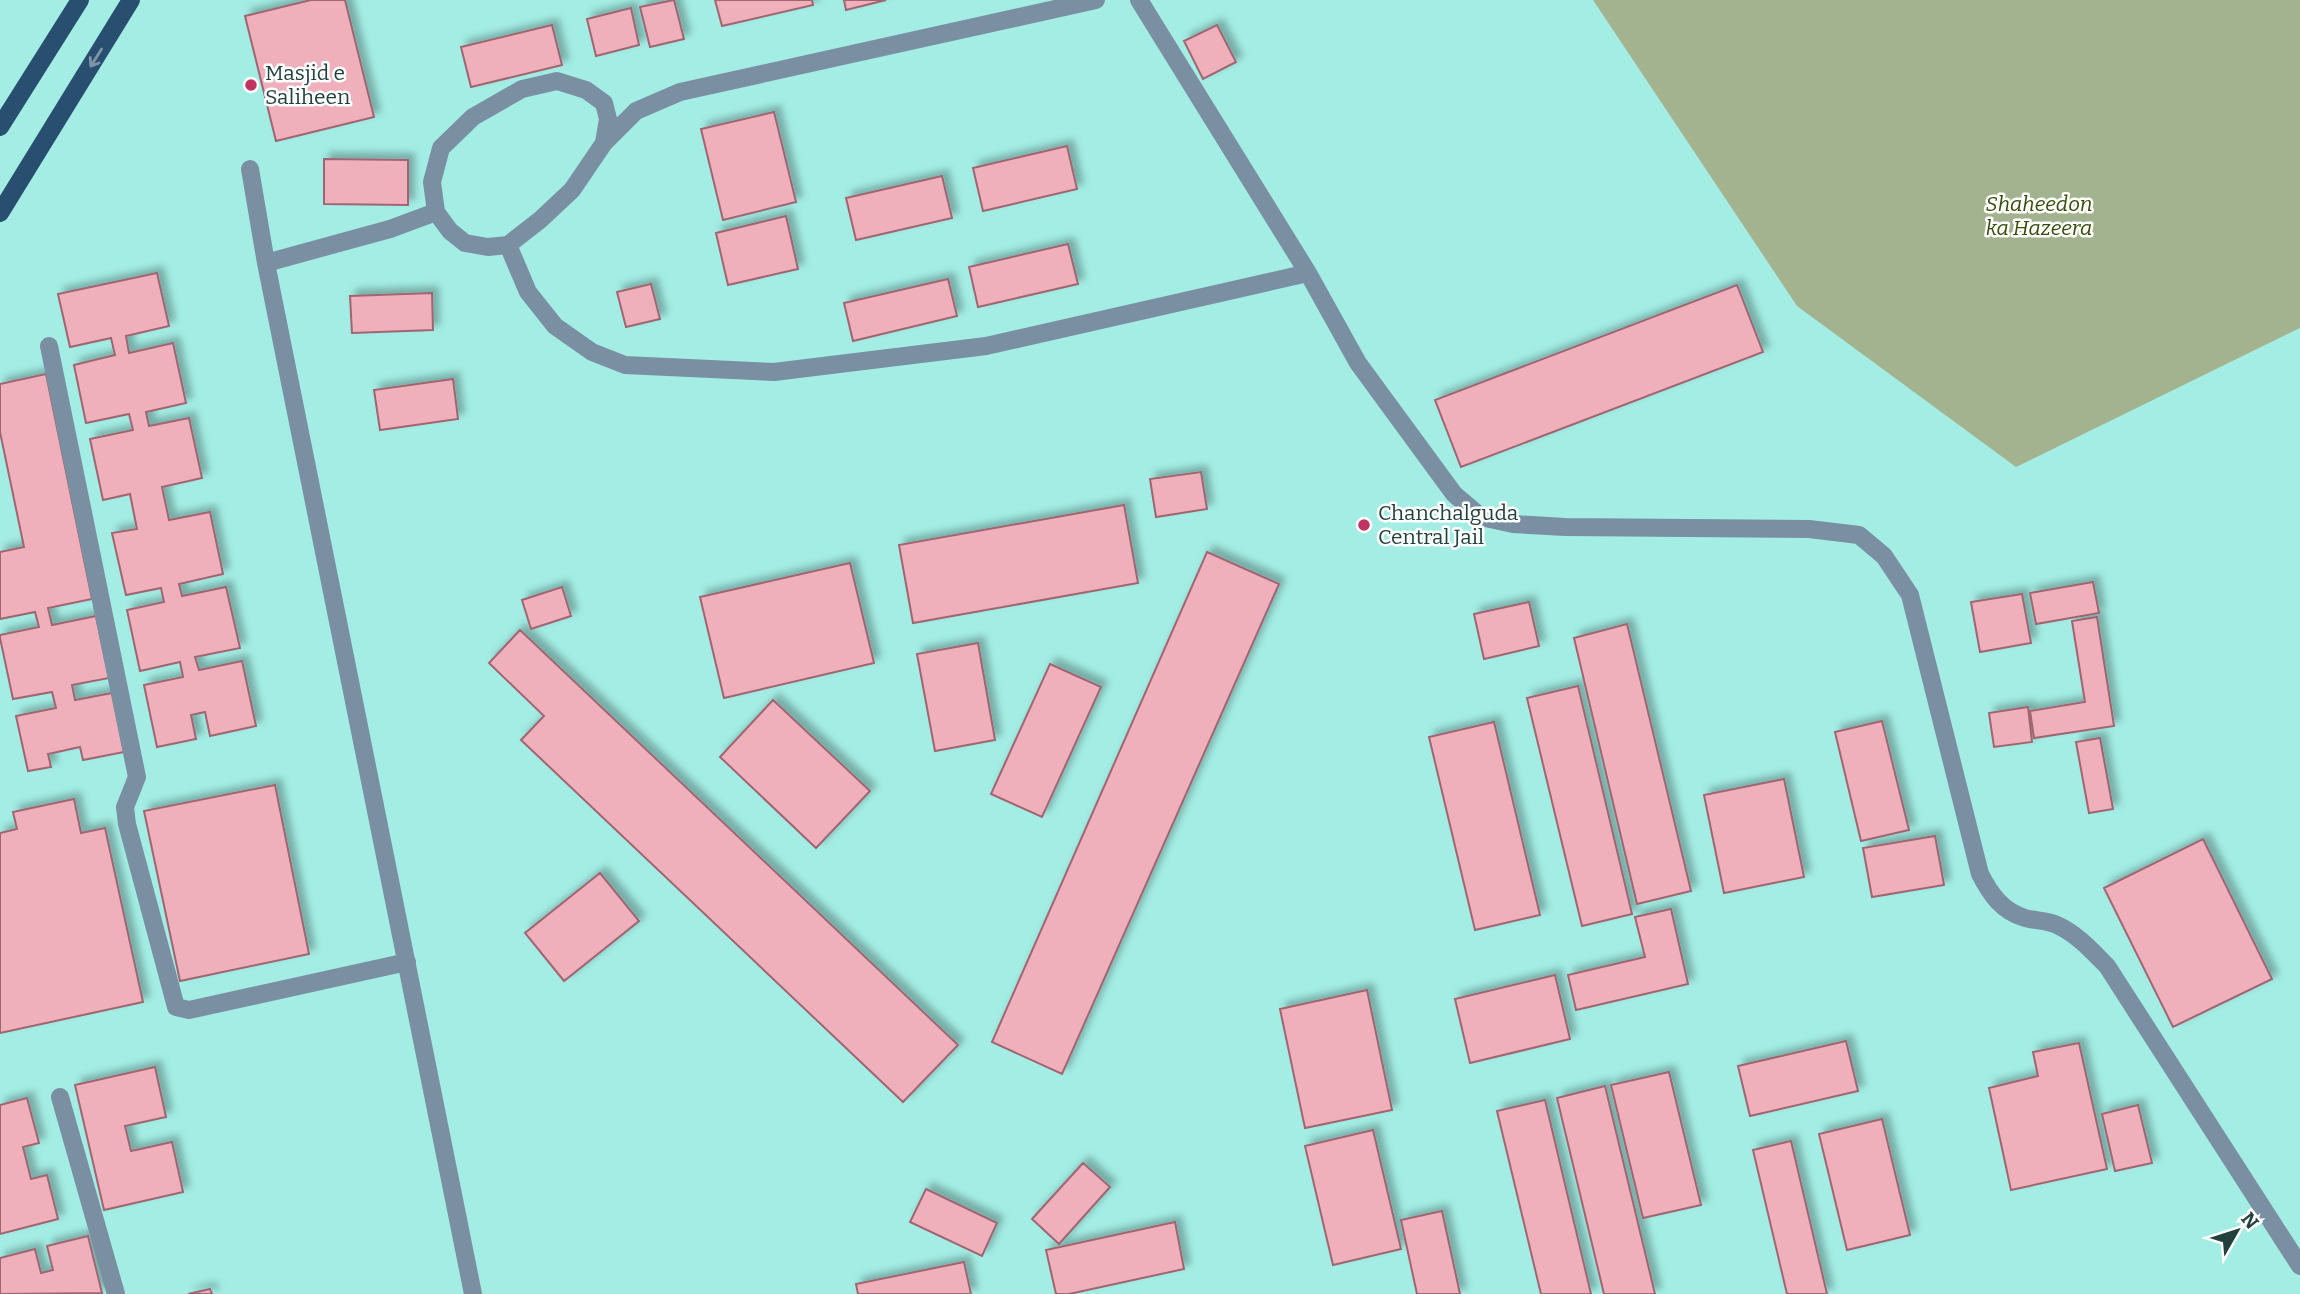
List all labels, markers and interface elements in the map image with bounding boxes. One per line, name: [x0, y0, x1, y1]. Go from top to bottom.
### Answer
one-way arrow: [88, 48, 103, 67]
place label: Masjid e Saliheen: [265, 60, 350, 110]
marker: Masjid e Saliheen: [243, 77, 259, 93]
park label: Shaheedon ka Hazeera: [1985, 191, 2093, 241]
place label: Chanchalguda Central Jail: [1378, 500, 1519, 550]
marker: Chanchalguda Central Jail: [1356, 517, 1372, 533]
north arrow: [2202, 1196, 2272, 1266]
text: N: [2236, 1208, 2264, 1234]

